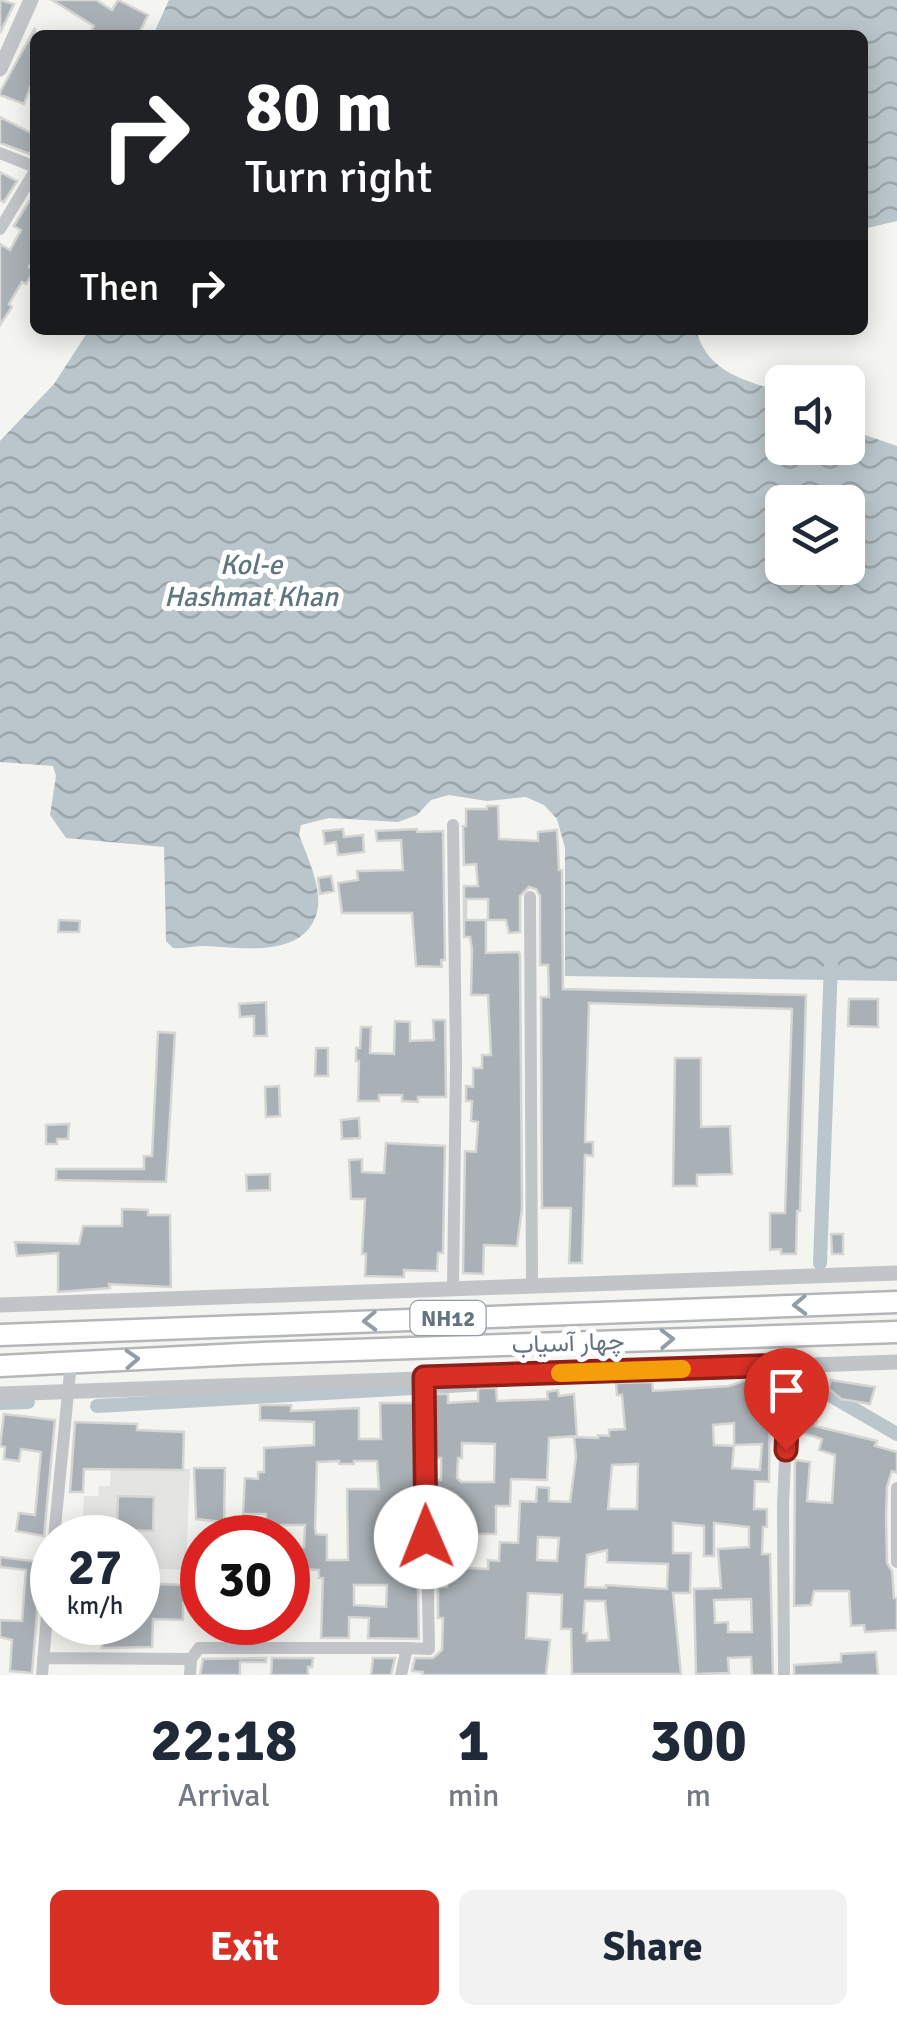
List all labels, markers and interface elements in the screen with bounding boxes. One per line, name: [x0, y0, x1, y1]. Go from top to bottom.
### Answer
text: 80 m: [245, 64, 393, 150]
icon: right: [80, 70, 210, 200]
text: Turn right: [245, 150, 433, 205]
icon: right: [179, 260, 234, 315]
text: Then: [80, 264, 159, 311]
map controls: [765, 365, 865, 585]
button: sound: [765, 365, 865, 465]
button: layers: [765, 485, 865, 585]
water label: Kol-e Hashmat Khan: [164, 548, 339, 614]
one-way arrow: [791, 1295, 807, 1316]
road number: NH12: [410, 1301, 486, 1335]
one-way arrow: [361, 1310, 377, 1331]
street label: چهار آسیاب: [511, 1325, 625, 1361]
one-way arrow: [659, 1328, 675, 1349]
pin: [744, 1348, 829, 1451]
one-way arrow: [125, 1349, 141, 1370]
icon: arrive: [759, 1363, 814, 1418]
position arrow: [374, 1485, 478, 1589]
speed limit sign: 30: [180, 1515, 310, 1645]
text: 27: [68, 1537, 122, 1599]
text: km/h: [67, 1590, 123, 1621]
text: 22:18: [150, 1704, 298, 1778]
text: 1: [457, 1704, 490, 1778]
text: 300: [650, 1704, 747, 1778]
text: Arrival: [178, 1776, 270, 1815]
text: min: [448, 1776, 499, 1815]
text: m: [685, 1776, 711, 1815]
button: Exit: [50, 1890, 439, 2005]
button: Share: [459, 1890, 847, 2005]

